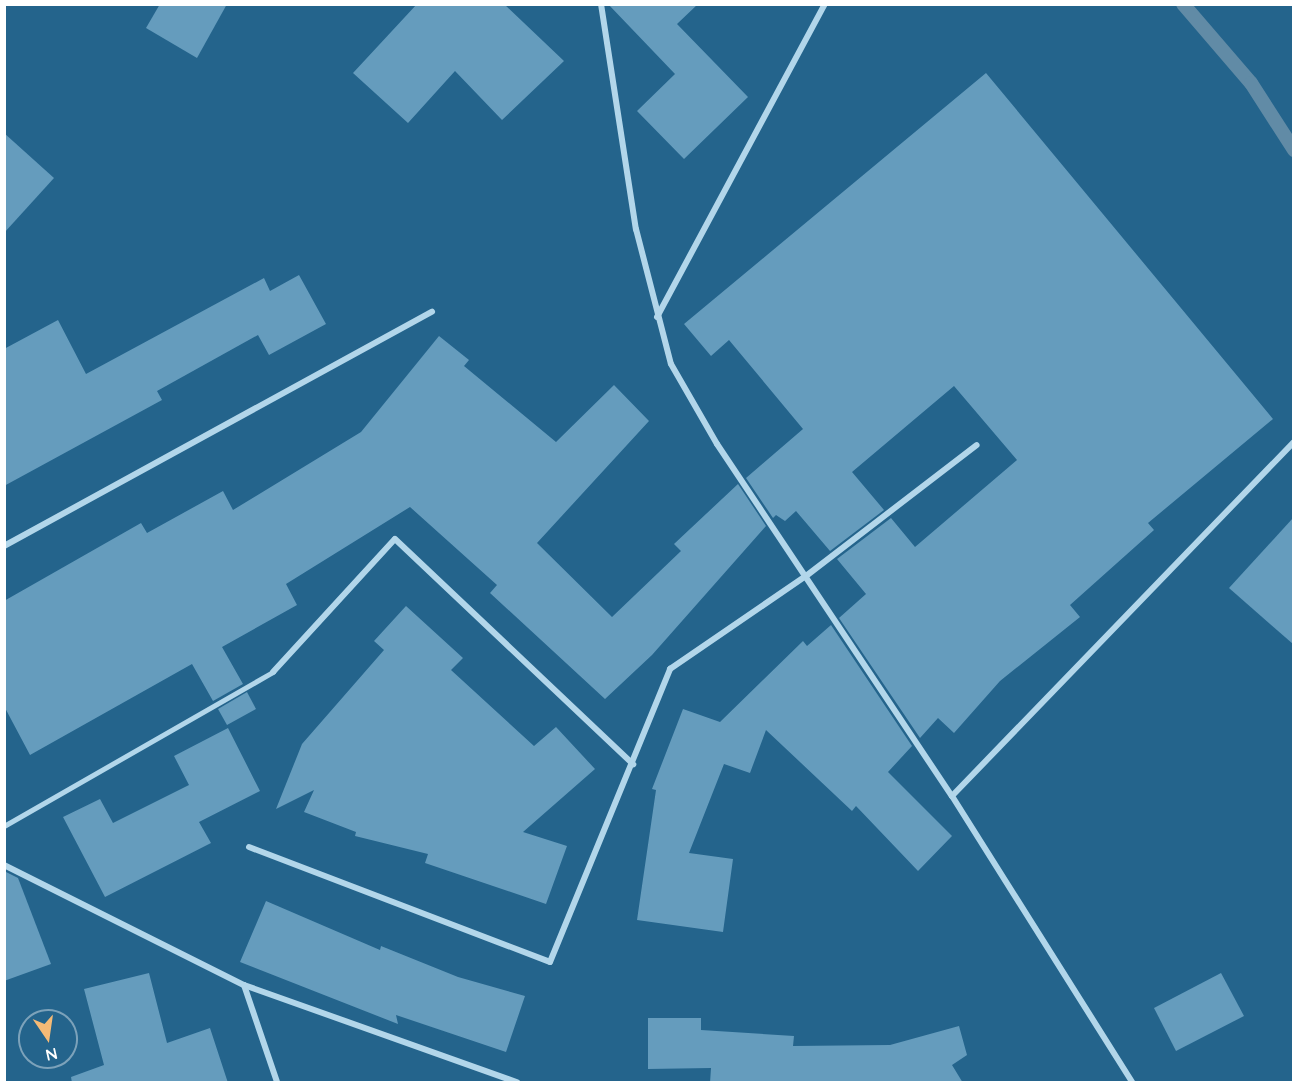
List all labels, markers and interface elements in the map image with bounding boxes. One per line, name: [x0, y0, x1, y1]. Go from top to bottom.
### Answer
north arrow: [18, 1009, 78, 1069]
text: N: [44, 1044, 60, 1066]

